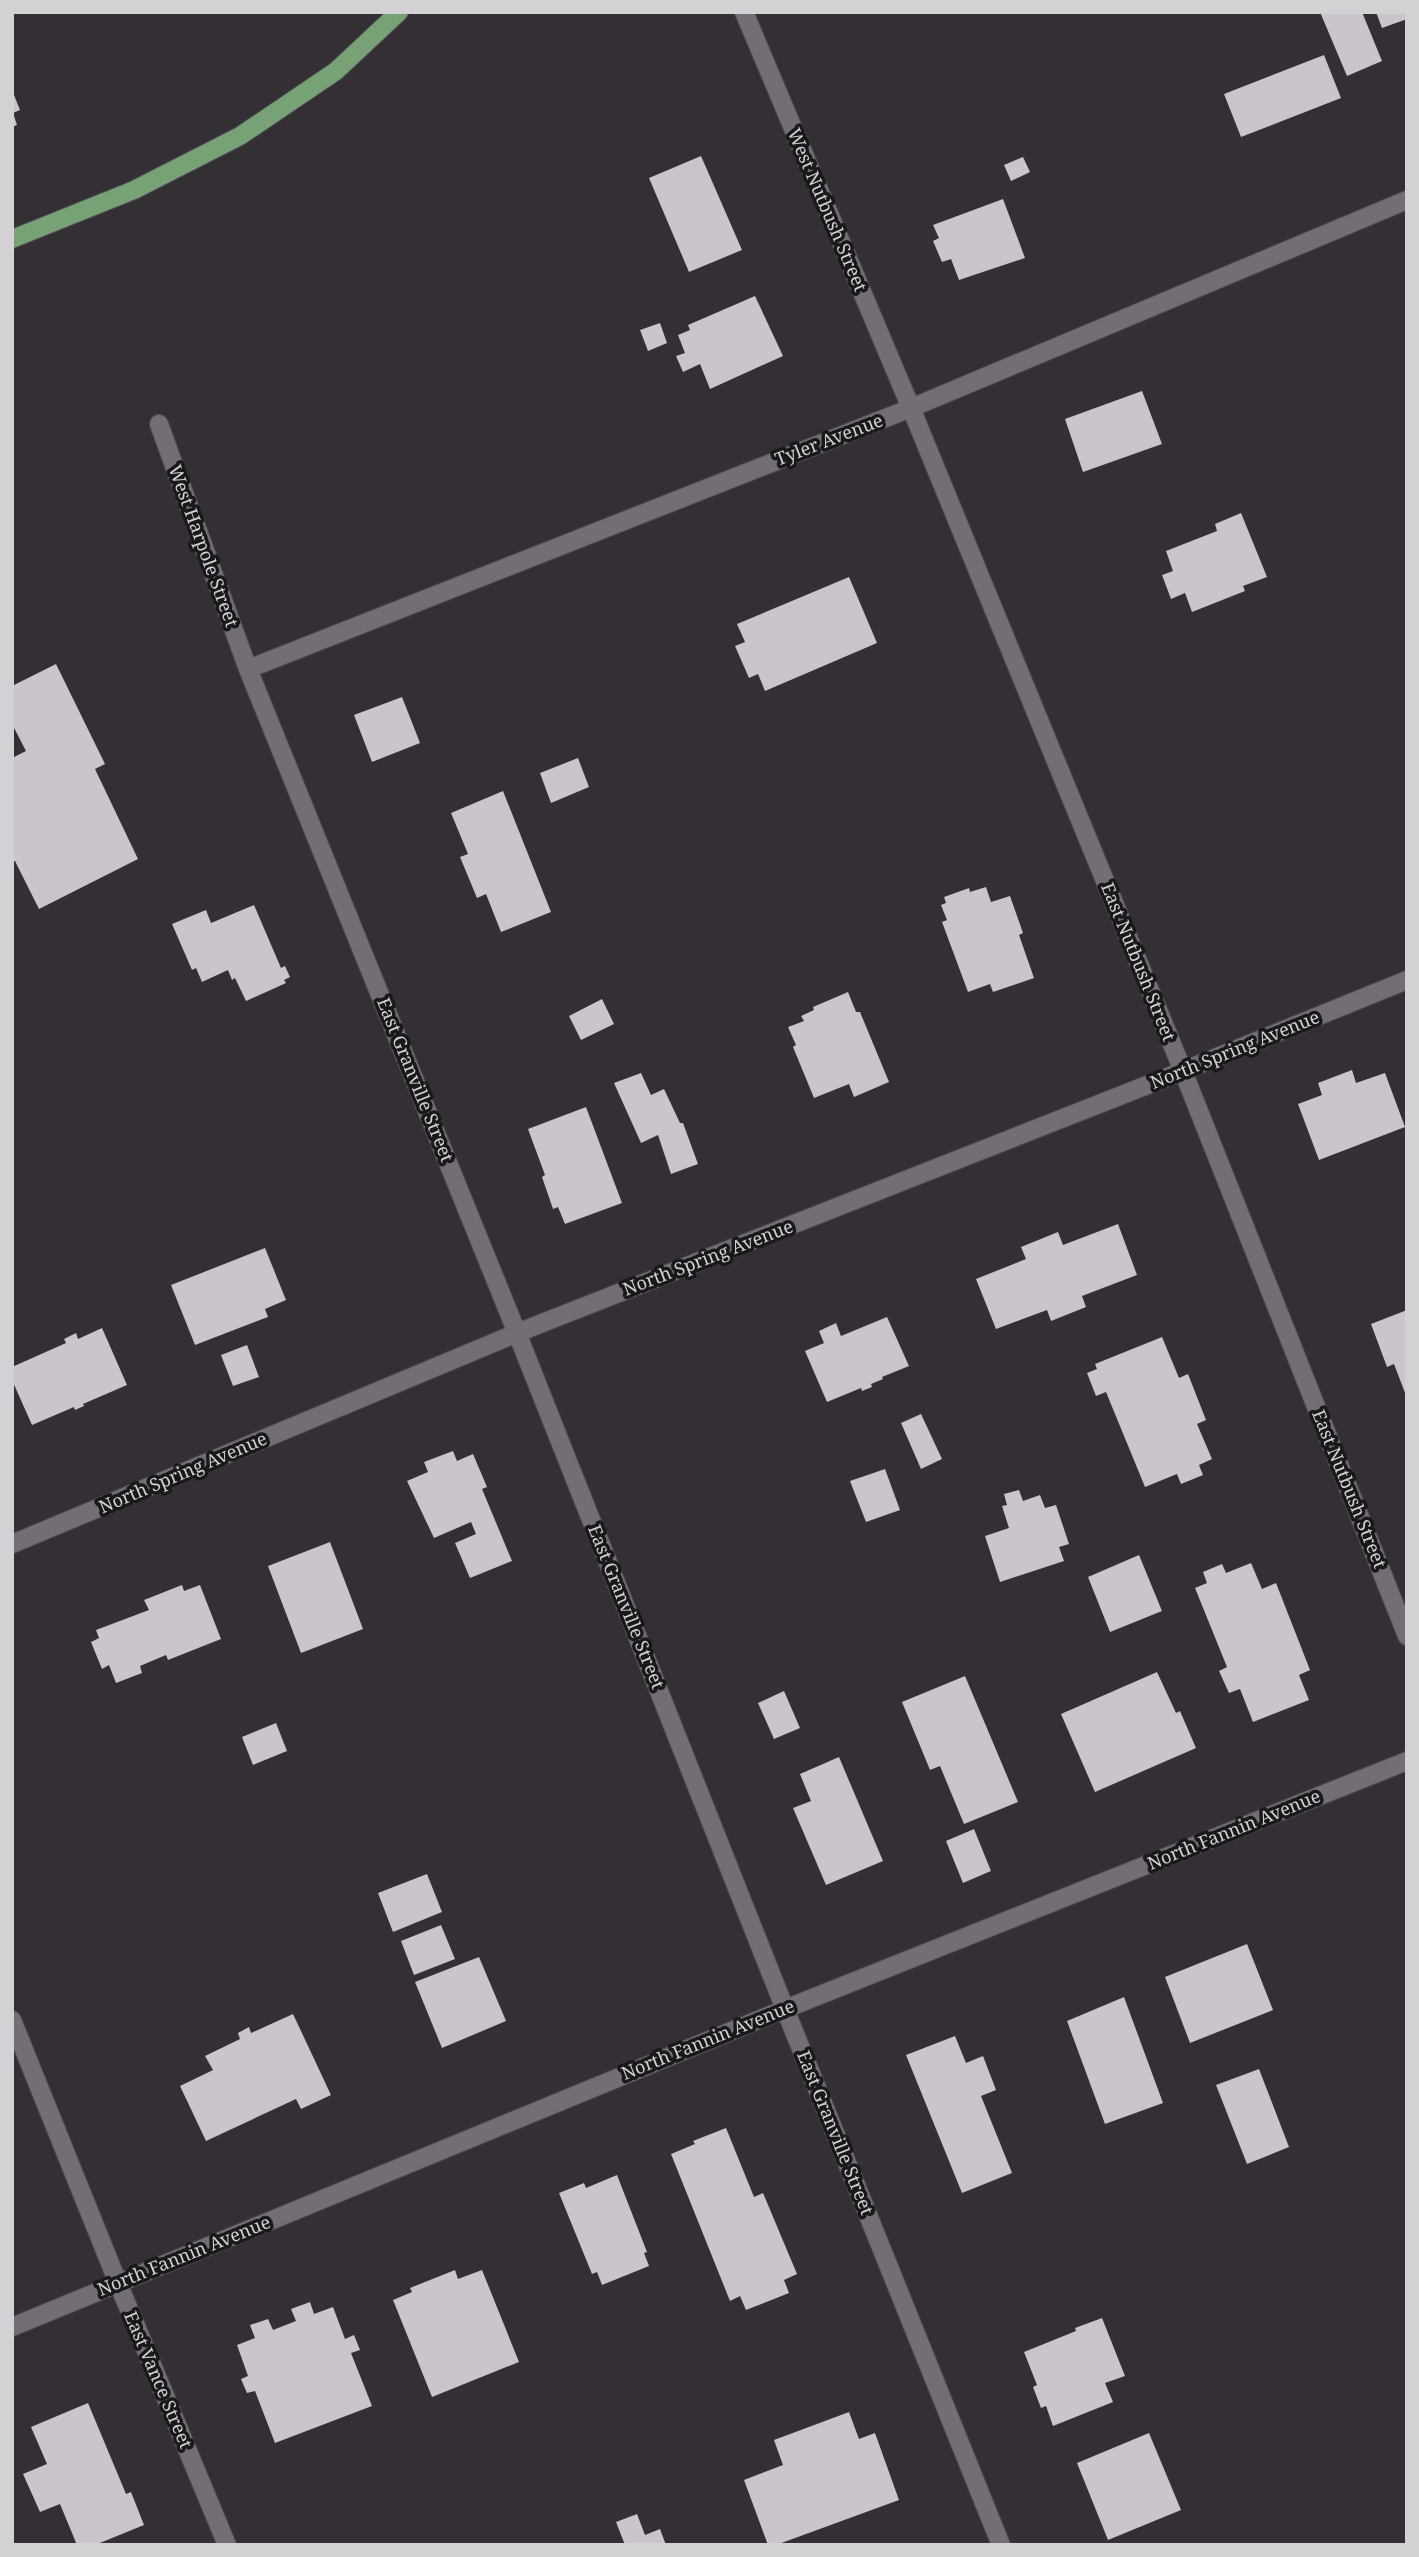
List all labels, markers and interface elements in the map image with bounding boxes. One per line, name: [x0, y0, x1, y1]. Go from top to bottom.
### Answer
street label: West Nutbush Street: [783, 124, 873, 295]
street label: Tyler Avenue: [771, 407, 886, 471]
street label: West Harpole Street: [163, 461, 244, 630]
street label: East Nutbush Street: [1096, 879, 1182, 1044]
street label: East Granville Street: [372, 994, 460, 1165]
street label: North Spring Avenue: [1146, 1004, 1323, 1094]
street label: North Spring Avenue: [619, 1214, 796, 1301]
street label: East Nutbush Street: [1307, 1406, 1393, 1571]
street label: North Spring Avenue: [95, 1426, 270, 1518]
street label: East Granville Street: [583, 1521, 671, 1692]
street label: North Fannin Avenue: [1144, 1783, 1324, 1875]
street label: North Fannin Avenue: [618, 1993, 798, 2085]
street label: East Granville Street: [792, 2047, 880, 2218]
street label: North Fannin Avenue: [94, 2209, 274, 2301]
street label: East Vance Street: [119, 2307, 199, 2452]

